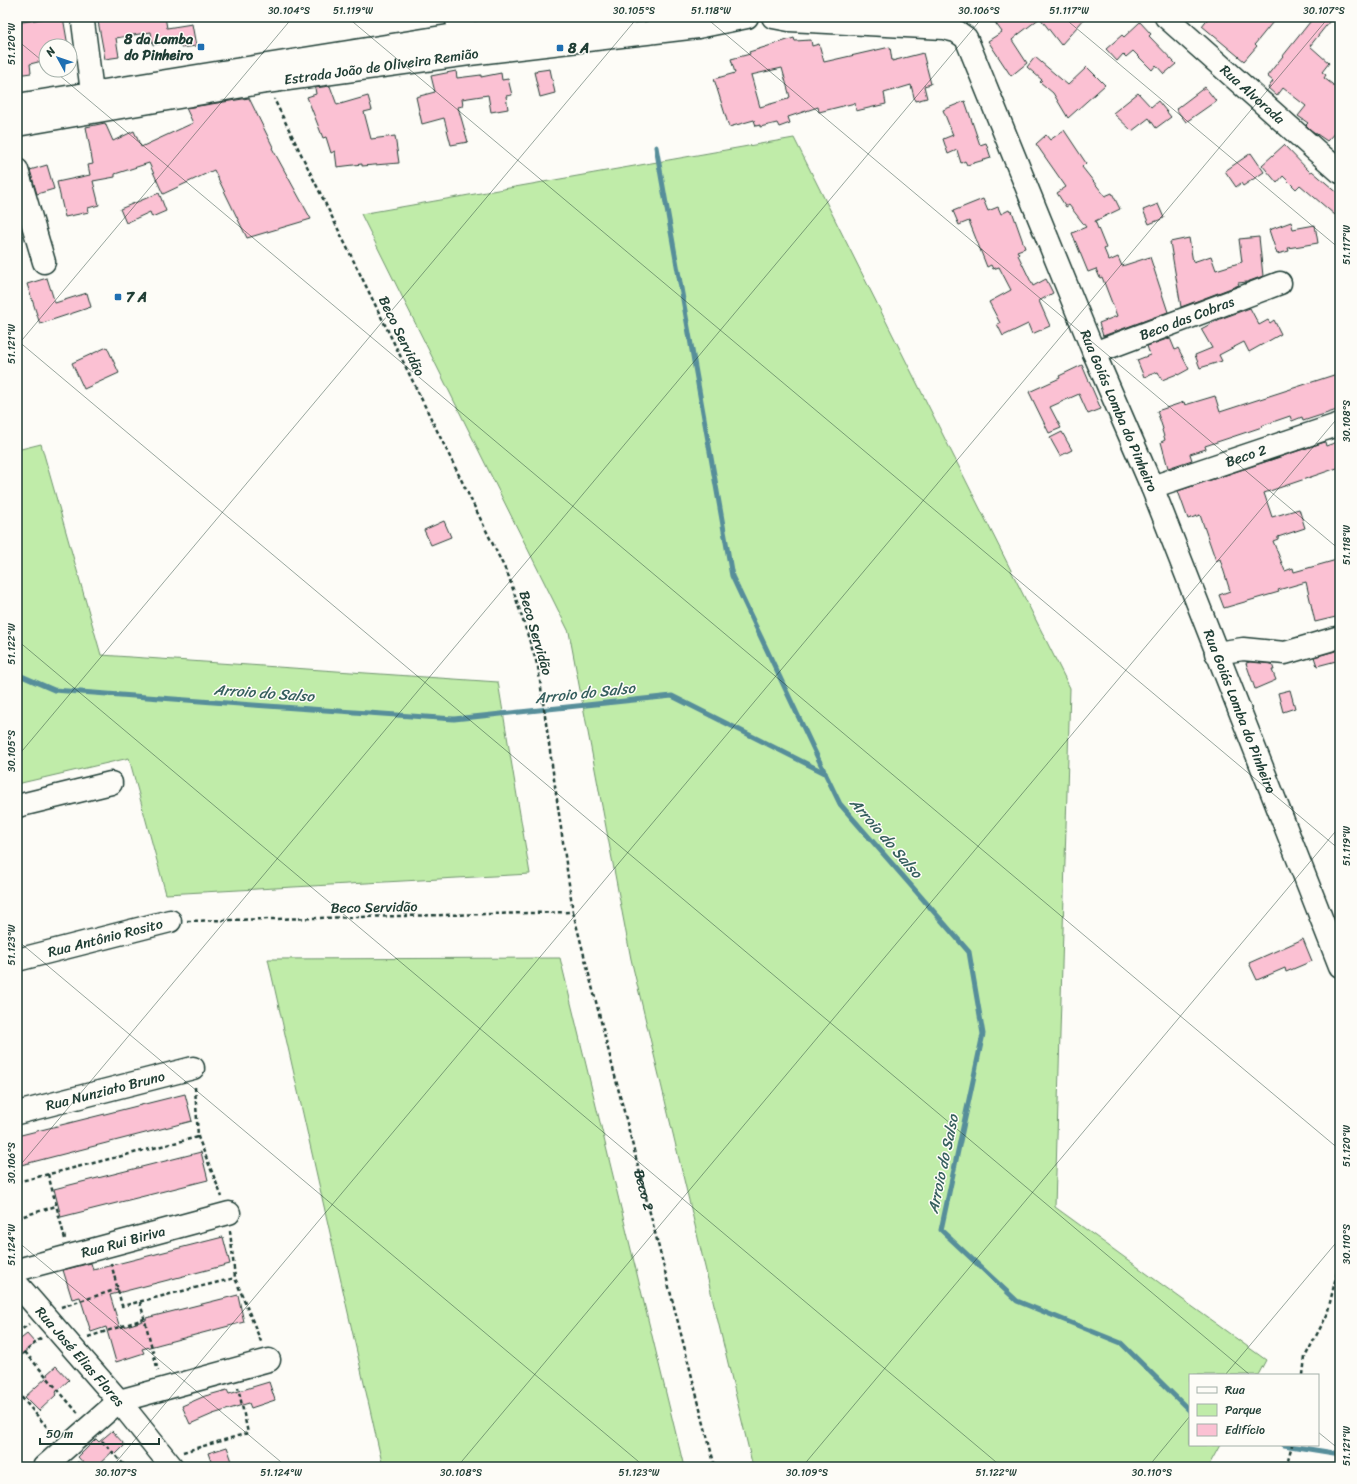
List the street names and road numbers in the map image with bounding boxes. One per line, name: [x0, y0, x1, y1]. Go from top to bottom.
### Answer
street label: Estrada João de Oliveira Remião: [282, 41, 480, 92]
street label: Rua Alvorada: [1214, 58, 1291, 131]
street label: Beco das Cobras: [1136, 289, 1238, 348]
street label: Beco Servidão: [371, 292, 432, 381]
street label: Rua Goiás Lomba do Pinheiro: [1073, 326, 1165, 496]
street label: Beco 2: [1222, 438, 1270, 475]
street label: Beco Servidão: [512, 588, 560, 678]
street label: Rua Goiás Lomba do Pinheiro: [1196, 626, 1283, 797]
street label: Beco Servidão: [330, 894, 418, 921]
street label: Rua Antônio Rosito: [45, 911, 166, 965]
street label: Rua Nunziato Bruno: [43, 1064, 168, 1118]
street label: Beco 2: [626, 1167, 661, 1214]
street label: Rua Rui Biriva: [78, 1219, 168, 1265]
street label: Rua José Elias Flores: [29, 1301, 131, 1413]

